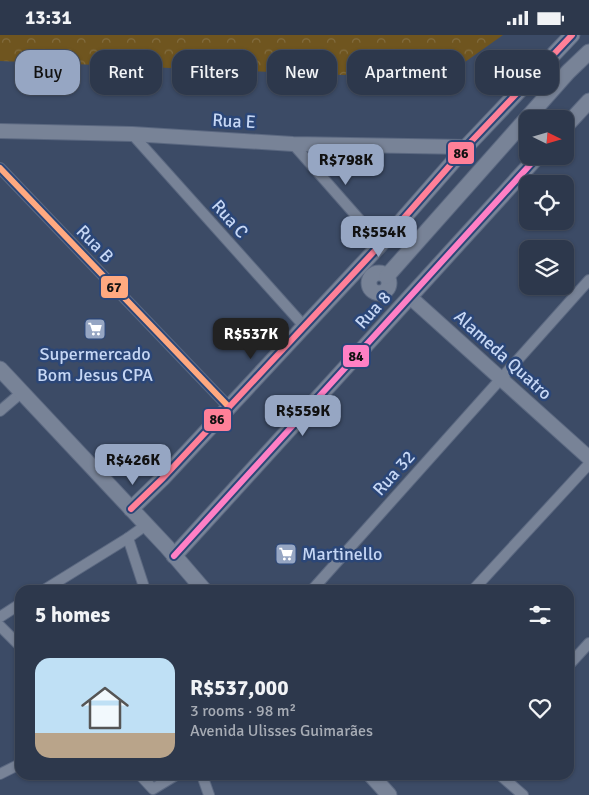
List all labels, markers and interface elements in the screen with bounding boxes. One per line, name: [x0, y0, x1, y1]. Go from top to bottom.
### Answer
text: 13:31: [25, 6, 72, 30]
chip: Buy: [15, 50, 80, 95]
chip: Rent: [90, 50, 162, 95]
chip: Filters: [172, 50, 257, 95]
chip: New: [267, 50, 337, 95]
chip: Apartment: [347, 50, 465, 95]
chip: House: [475, 50, 559, 95]
street label: Rua E: [212, 109, 256, 133]
north arrow: [519, 110, 574, 165]
map controls: [519, 110, 574, 295]
line badge: 86: [447, 141, 475, 165]
pin: R$798K: [305, 143, 387, 186]
text: 86: [453, 145, 469, 162]
text: R$798K: [319, 150, 373, 170]
button: locate: [519, 175, 574, 230]
street label: Rua C: [207, 195, 253, 243]
pin: R$554K: [338, 215, 420, 258]
street label: Rua B: [72, 220, 118, 268]
text: R$554K: [352, 222, 406, 242]
button: layers: [519, 240, 574, 295]
line badge: 67: [100, 275, 129, 299]
text: 67: [106, 279, 122, 296]
street label: Rua 8: [350, 287, 396, 333]
street label: Alameda Quatro: [450, 305, 556, 405]
supermarket icon: Supermercado Bom Jesus CPA: [83, 317, 107, 341]
pin: R$537K: [210, 317, 292, 360]
text: R$537K: [224, 324, 278, 344]
place label: Supermercado Bom Jesus CPA: [37, 343, 153, 386]
line badge: 84: [342, 344, 370, 368]
text: 84: [348, 348, 364, 365]
pin: R$559K: [262, 395, 344, 437]
text: R$559K: [276, 401, 330, 421]
line badge: 86: [203, 408, 232, 432]
text: 86: [209, 411, 225, 428]
pin: R$426K: [92, 443, 174, 486]
street label: Rua 32: [368, 446, 420, 500]
text: R$426K: [106, 450, 160, 470]
supermarket icon: Martinello: [274, 542, 298, 566]
place label: Martinello: [302, 543, 382, 565]
icon: filters: [526, 601, 554, 629]
text: 5 homes: [35, 602, 110, 628]
text: R$537,000: [190, 675, 289, 701]
icon: home: [75, 678, 135, 738]
icon: heart: [526, 694, 554, 722]
text: 3 rooms · 98 m²: [190, 701, 296, 721]
text: Avenida Ulisses Guimarães: [190, 721, 373, 741]

